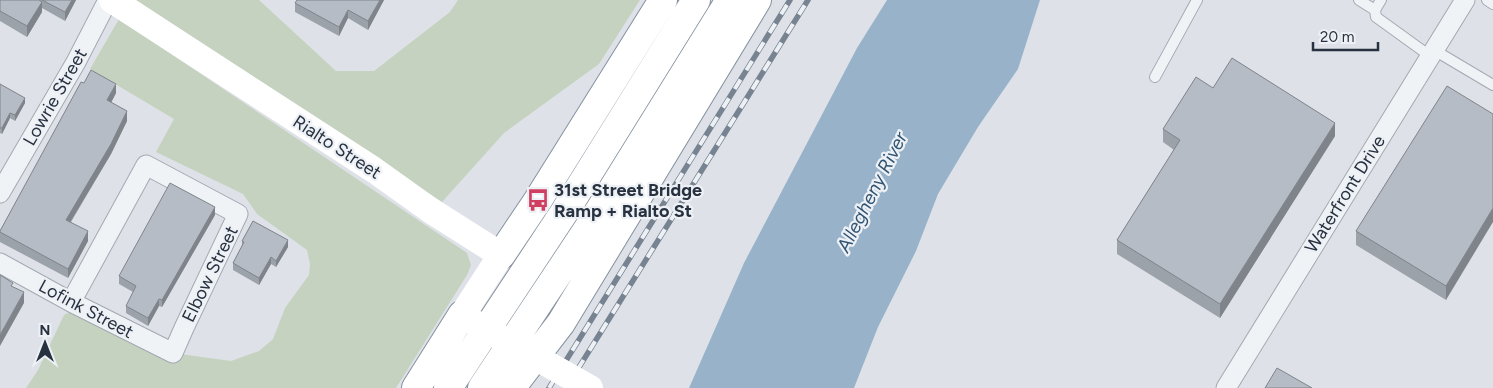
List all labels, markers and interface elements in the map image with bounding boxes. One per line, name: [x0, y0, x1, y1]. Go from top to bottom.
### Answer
scale bar: [1313, 20, 1378, 52]
text: 20 m: [1320, 28, 1354, 46]
street label: Lowrie Street: [18, 44, 92, 150]
street label: Rialto Street: [289, 110, 385, 184]
water label: Allegheny River: [831, 128, 912, 257]
street label: Waterfront Drive: [1300, 131, 1390, 257]
place label: 31st Street Bridge Ramp + Rialto St: [554, 179, 702, 222]
bus stop icon: 31st Street Bridge Ramp + Rialto St: [525, 187, 551, 213]
street label: Elbow Street: [177, 222, 243, 326]
street label: Lofink Street: [35, 275, 137, 343]
north arrow: [20, 318, 70, 368]
text: N: [40, 322, 50, 339]

